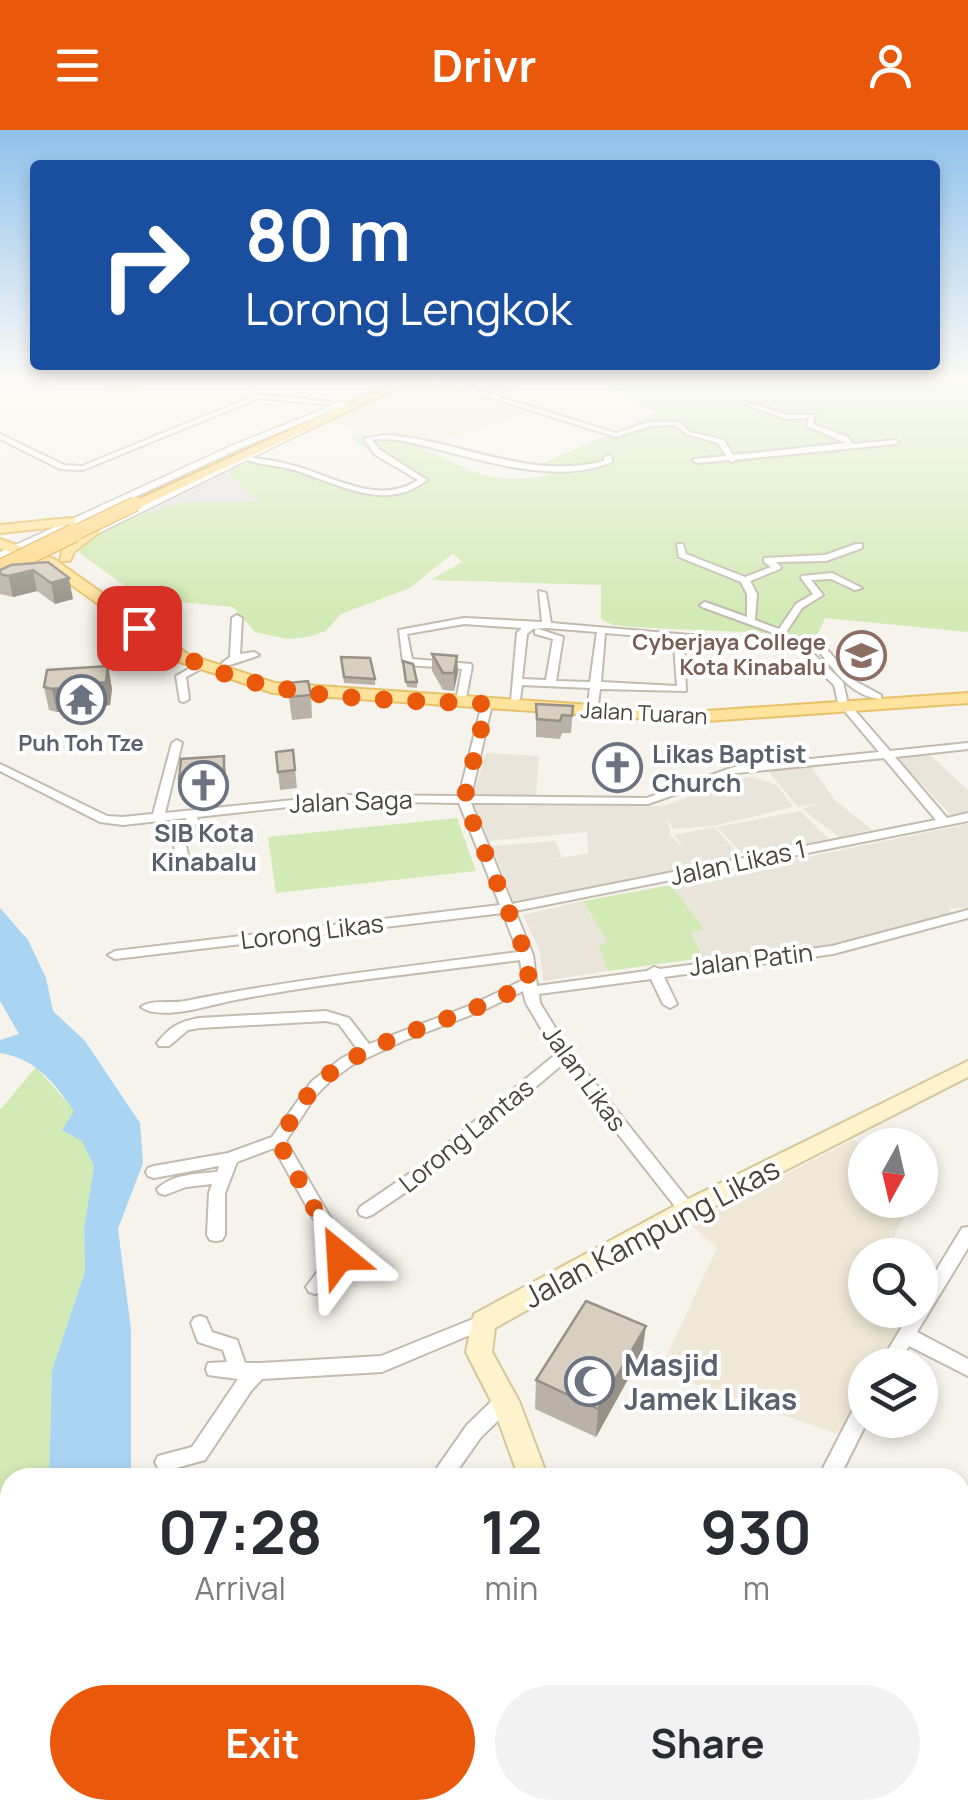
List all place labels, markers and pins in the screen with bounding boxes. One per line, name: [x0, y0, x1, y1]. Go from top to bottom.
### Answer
pin: [97, 586, 182, 671]
place label: Cyberjaya College Kota Kinabalu: [632, 627, 826, 682]
school or university icon: Cyberjaya College Kota Kinabalu: [835, 629, 887, 681]
temple icon: Puh Toh Tze: [55, 673, 107, 725]
place label: Puh Toh Tze: [18, 728, 144, 758]
place label: Likas Baptist Church: [652, 736, 807, 800]
church icon: Likas Baptist Church: [591, 741, 643, 793]
church icon: SIB Kota Kinabalu: [178, 760, 230, 812]
place label: SIB Kota Kinabalu: [151, 815, 257, 879]
place label: Masjid Jamek Likas: [624, 1344, 797, 1419]
mosque icon: Masjid Jamek Likas: [563, 1355, 615, 1407]

